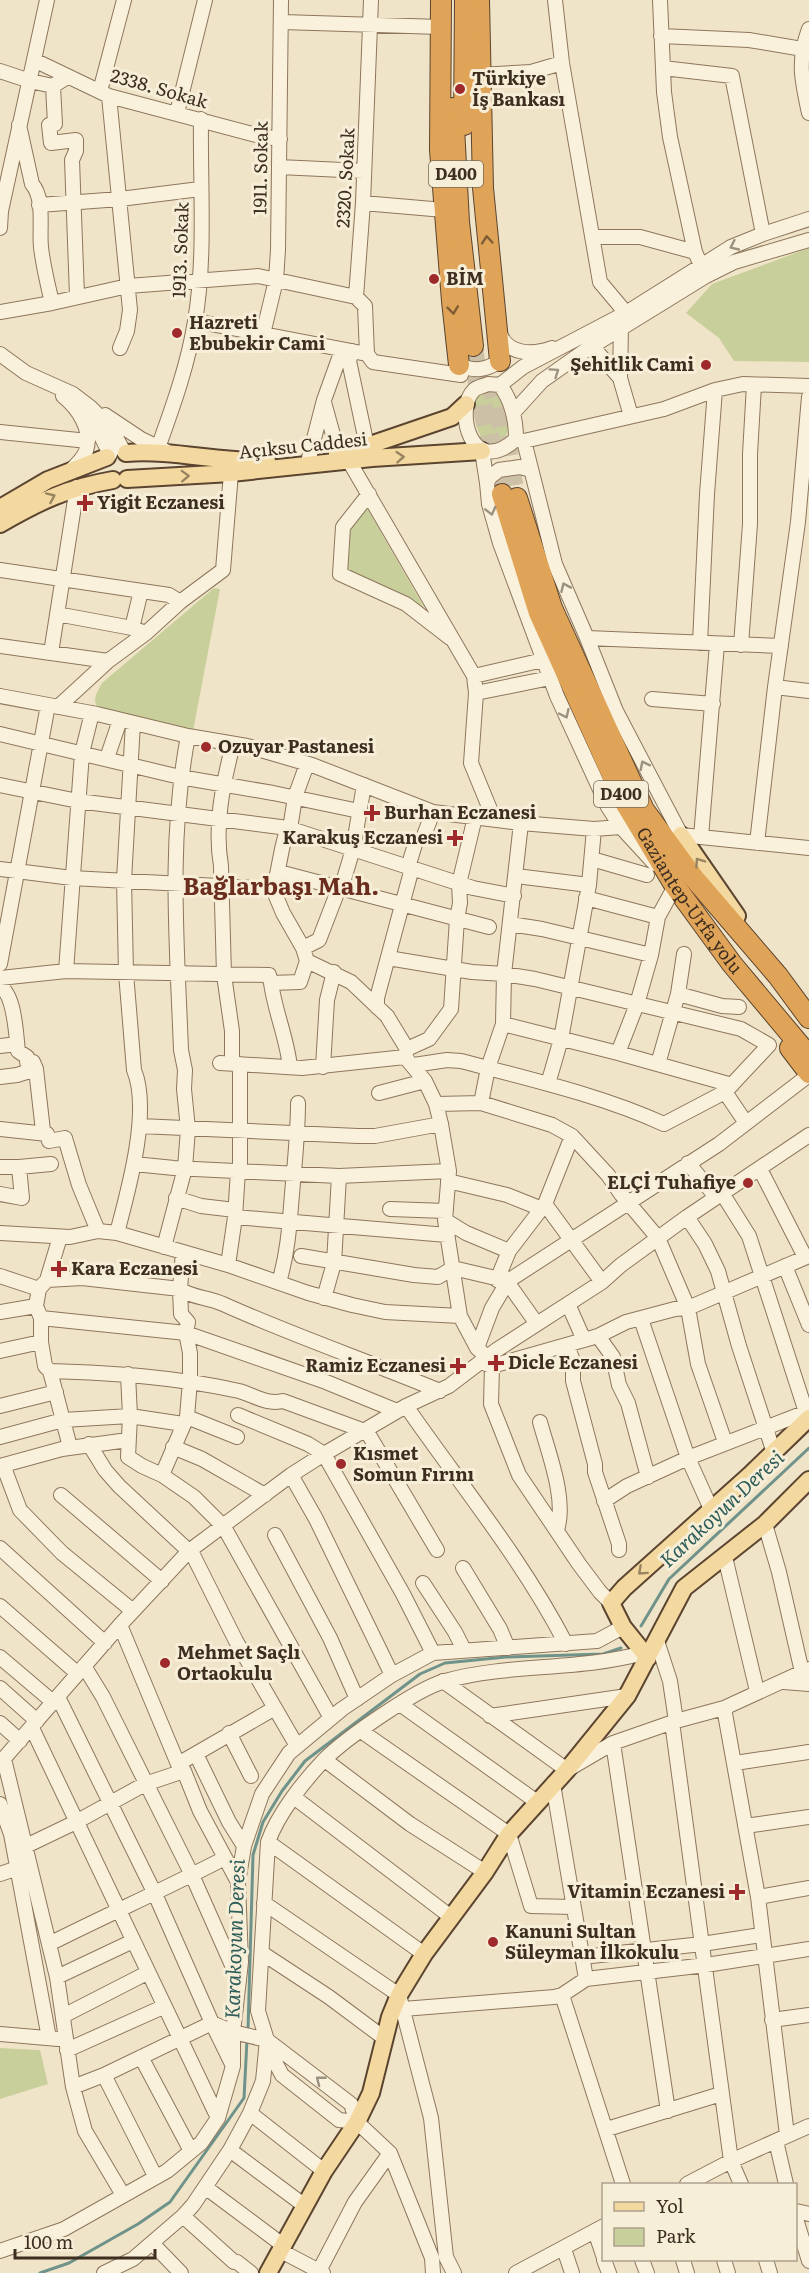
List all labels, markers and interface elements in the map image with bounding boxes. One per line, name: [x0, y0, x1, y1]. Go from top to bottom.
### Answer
street label: 2338. Sokak: [107, 61, 212, 115]
place label: Türkiye İş Bankası: [472, 64, 566, 112]
marker: Türkiye İş Bankası: [453, 82, 467, 96]
street label: 1911. Sokak: [245, 120, 274, 215]
street label: 2320. Sokak: [328, 126, 361, 229]
road number: D400: [429, 161, 483, 187]
street label: 1913. Sokak: [164, 200, 195, 298]
one-way arrow: [481, 235, 494, 245]
one-way arrow: [730, 239, 741, 251]
place label: BİM: [446, 264, 484, 291]
marker: BİM: [427, 272, 441, 286]
one-way arrow: [446, 305, 459, 315]
place label: Hazreti Ebubekir Cami: [189, 308, 326, 356]
marker: Hazreti Ebubekir Cami: [170, 326, 184, 340]
place label: Şehitlik Cami: [570, 350, 694, 377]
marker: Şehitlik Cami: [699, 358, 713, 372]
one-way arrow: [548, 368, 559, 379]
street label: Açıksu Caddesi: [237, 424, 368, 465]
one-way arrow: [396, 450, 405, 463]
one-way arrow: [181, 469, 190, 482]
place label: Yigit Eczanesi: [97, 488, 225, 515]
one-way arrow: [45, 492, 56, 504]
marker: Yigit Eczanesi: [78, 496, 92, 510]
one-way arrow: [484, 506, 497, 516]
one-way arrow: [560, 582, 572, 593]
one-way arrow: [558, 708, 570, 719]
place label: Ozuyar Pastanesi: [218, 732, 375, 759]
marker: Ozuyar Pastanesi: [199, 740, 213, 754]
one-way arrow: [639, 760, 651, 771]
road number: D400: [594, 781, 648, 807]
place label: Burhan Eczanesi: [384, 798, 537, 825]
marker: Burhan Eczanesi: [365, 806, 379, 820]
street label: Gaziantep-Urfa yolu: [631, 821, 750, 979]
place label: Karakuş Eczanesi: [283, 823, 443, 850]
marker: Karakuş Eczanesi: [448, 831, 462, 845]
one-way arrow: [695, 857, 706, 868]
district label: Bağlarbaşı Mah.: [183, 867, 379, 902]
place label: ELÇİ Tuhafiye: [607, 1168, 736, 1195]
marker: ELÇİ Tuhafiye: [741, 1176, 755, 1190]
place label: Kara Eczanesi: [71, 1254, 199, 1281]
marker: Kara Eczanesi: [52, 1262, 66, 1276]
place label: Dicle Eczanesi: [508, 1348, 638, 1375]
place label: Ramiz Eczanesi: [305, 1351, 446, 1378]
marker: Dicle Eczanesi: [489, 1356, 503, 1370]
marker: Ramiz Eczanesi: [451, 1359, 465, 1373]
place label: Kısmet Somun Fırını: [353, 1439, 475, 1487]
water label: Karakoyun Deresi: [652, 1442, 789, 1573]
marker: Kısmet Somun Fırını: [334, 1457, 348, 1471]
one-way arrow: [638, 1564, 649, 1575]
place label: Mehmet Saçlı Ortaokulu: [177, 1638, 301, 1686]
marker: Mehmet Saçlı Ortaokulu: [158, 1656, 172, 1670]
water label: Karakoyun Deresi: [215, 1858, 251, 2019]
place label: Vitamin Eczanesi: [567, 1877, 725, 1904]
marker: Vitamin Eczanesi: [730, 1885, 744, 1899]
place label: Kanuni Sultan Süleyman İlkokulu: [505, 1917, 679, 1965]
marker: Kanuni Sultan Süleyman İlkokulu: [486, 1935, 500, 1949]
one-way arrow: [316, 2076, 327, 2087]
legend: [602, 2183, 797, 2261]
text: Yol: [656, 2192, 684, 2219]
scale bar: [15, 2222, 154, 2260]
text: Park: [656, 2222, 697, 2249]
text: 100 m: [24, 2228, 73, 2255]

